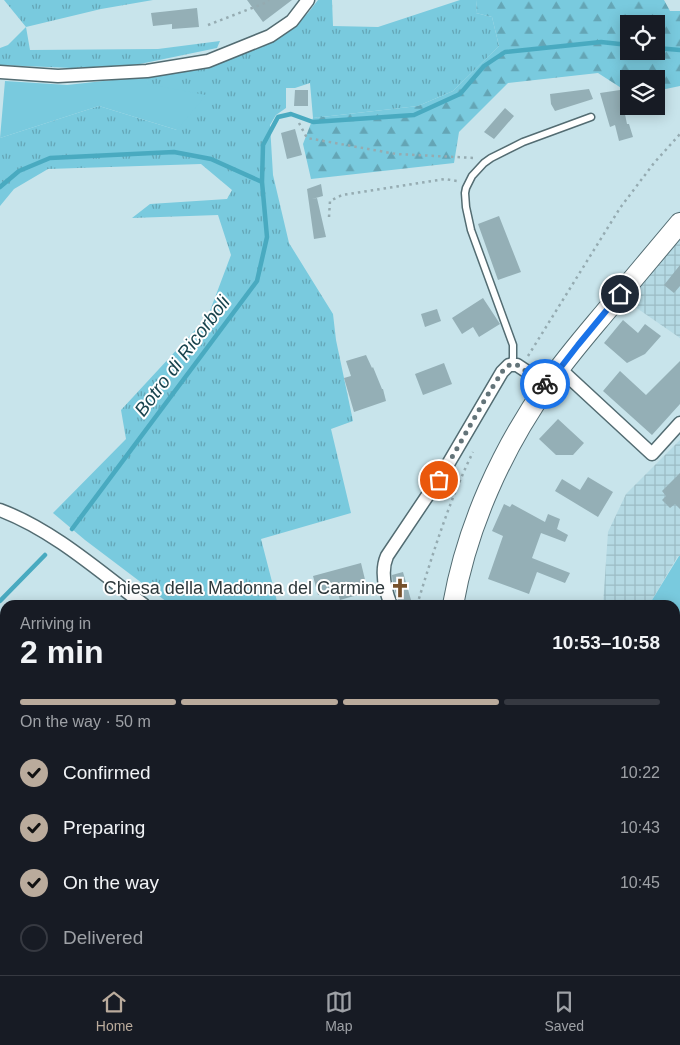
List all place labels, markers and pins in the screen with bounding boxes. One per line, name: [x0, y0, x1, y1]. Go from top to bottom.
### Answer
pin: [599, 273, 641, 315]
pin: [418, 459, 460, 501]
church icon: Chiesa della Madonna del Carmine: [389, 577, 411, 599]
place label: Chiesa della Madonna del Carmine: [104, 578, 385, 598]

